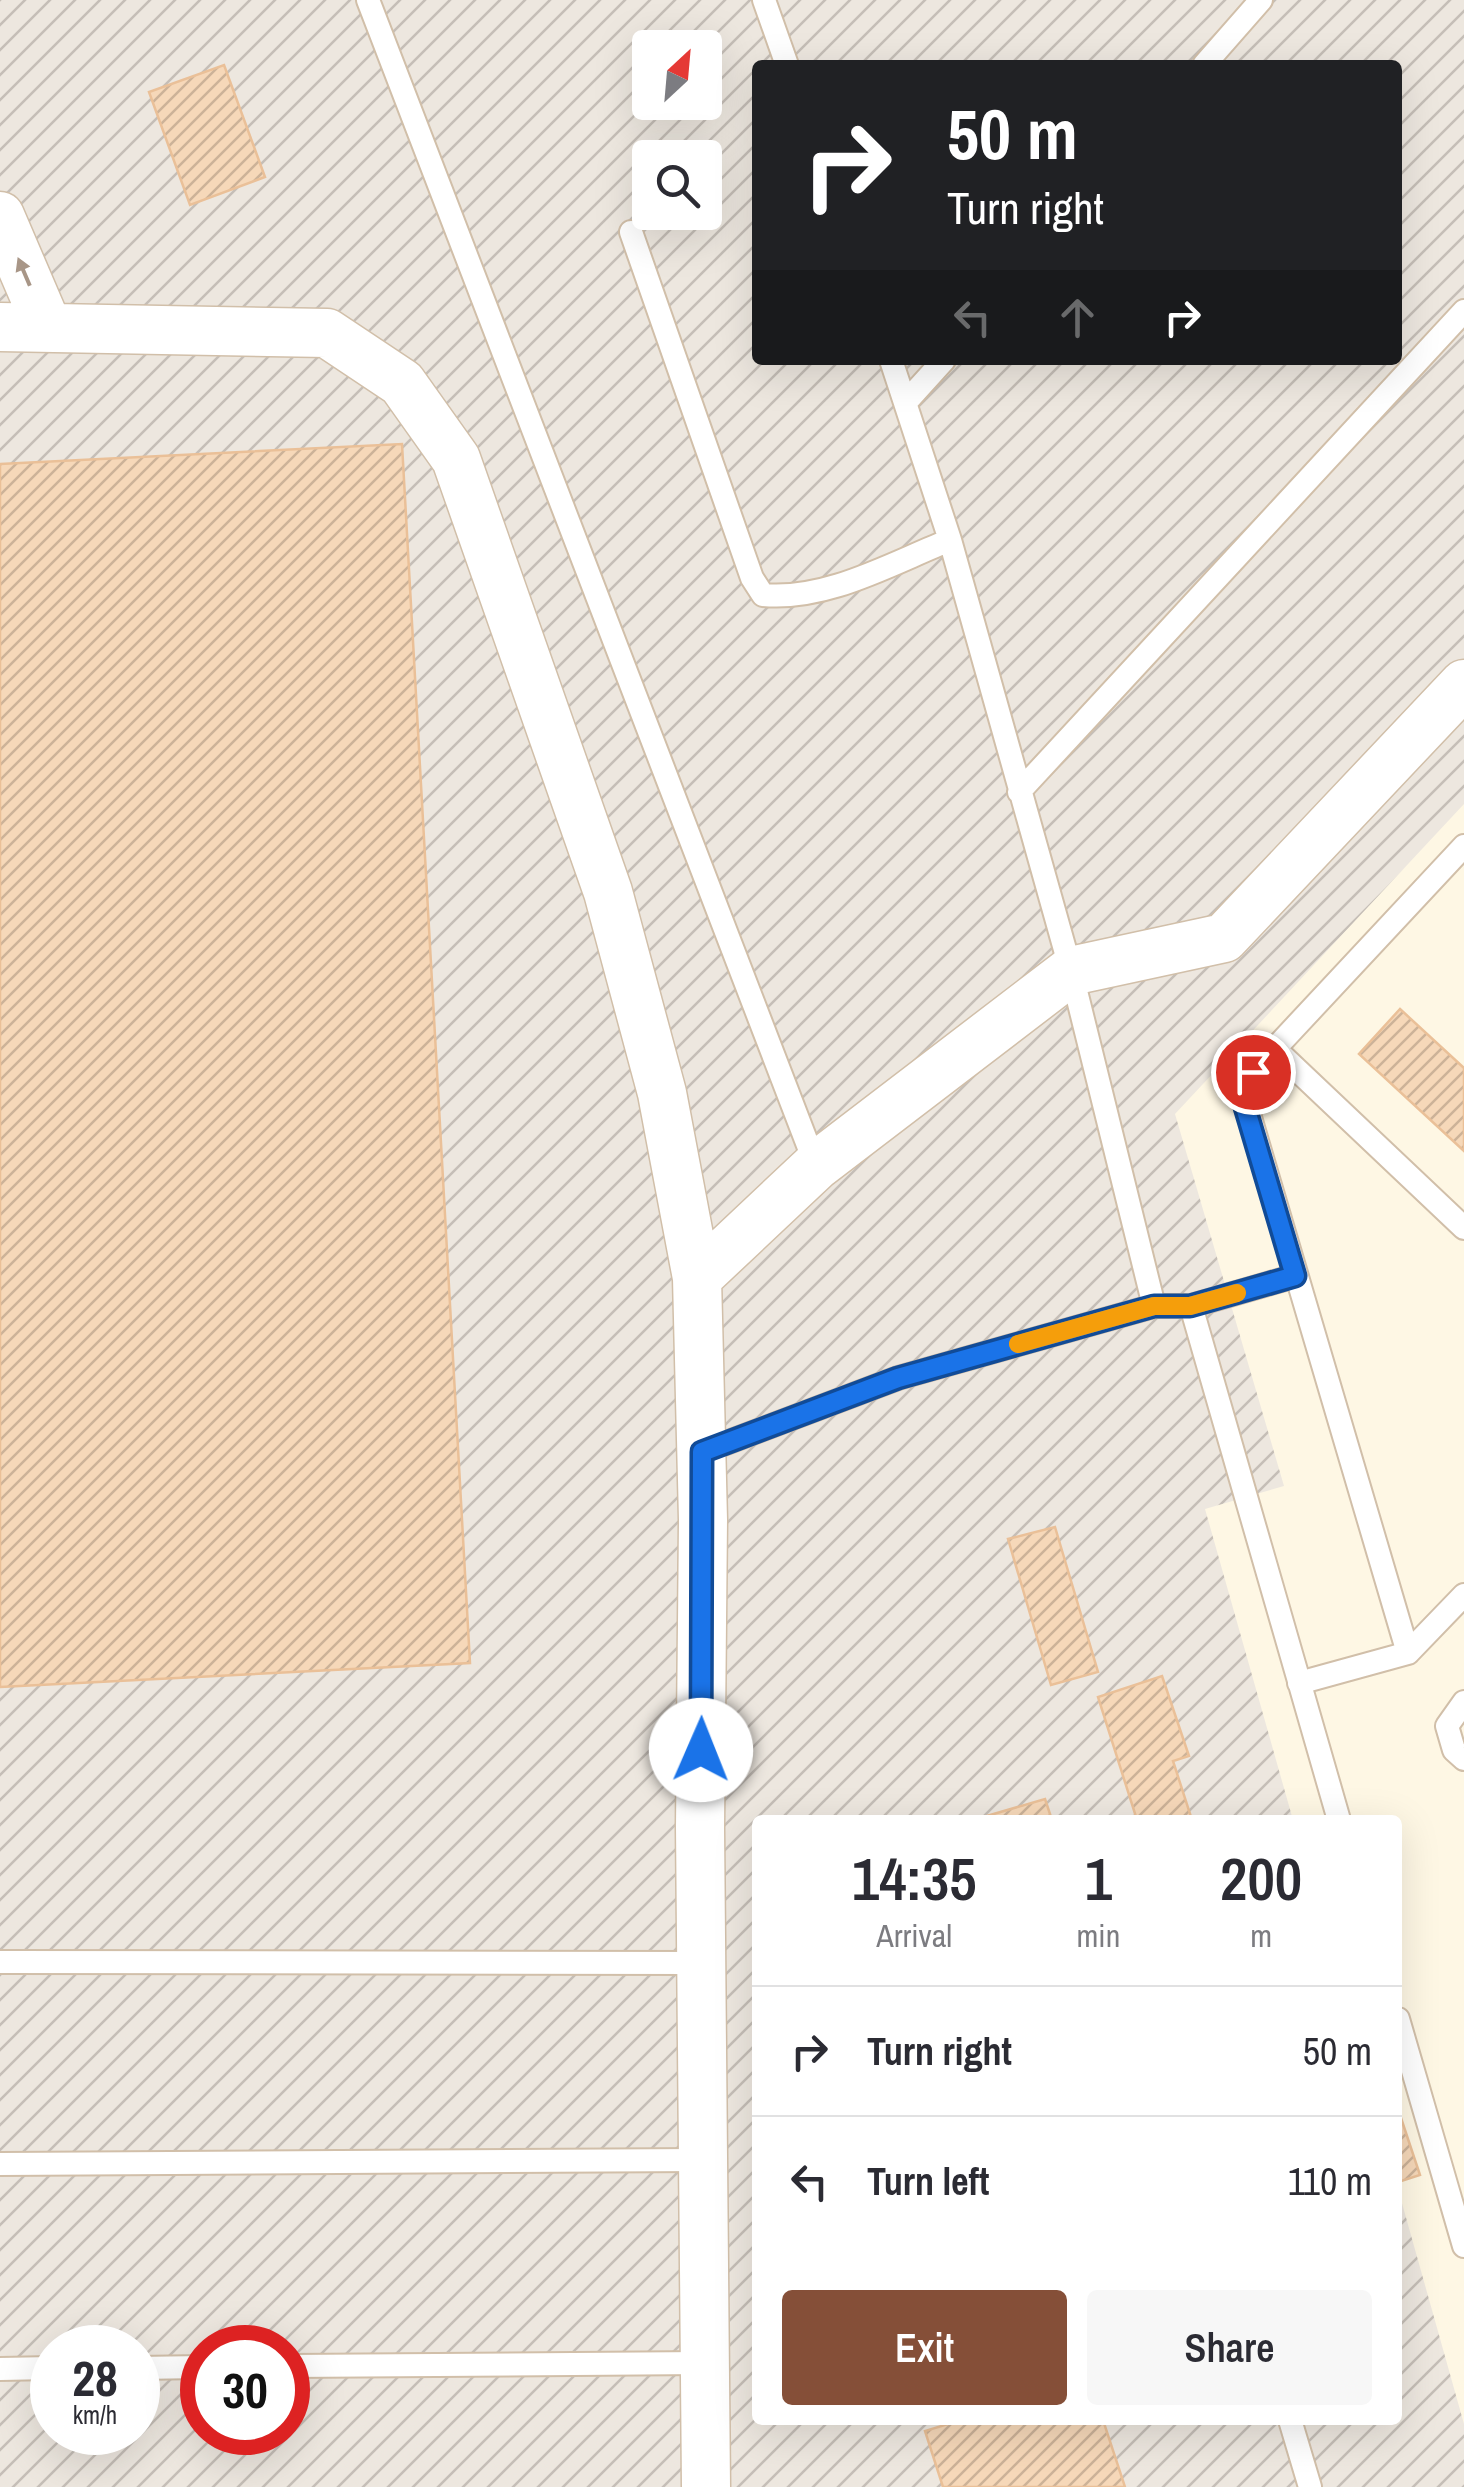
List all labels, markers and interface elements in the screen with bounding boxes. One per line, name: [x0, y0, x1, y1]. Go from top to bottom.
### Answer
north arrow: [632, 30, 722, 120]
map controls: [632, 30, 722, 230]
text: 50 m: [947, 87, 1078, 181]
icon: right: [782, 100, 912, 230]
button: search: [632, 140, 722, 230]
text: Turn right: [947, 177, 1104, 238]
one-way arrow: [16, 257, 32, 287]
icon: left: [945, 290, 1000, 345]
icon: ahead: [1050, 290, 1105, 345]
icon: right: [1155, 290, 1210, 345]
pin: [1211, 1030, 1296, 1115]
icon: arrive: [1226, 1045, 1281, 1100]
position arrow: [649, 1698, 753, 1802]
text: 14:35: [852, 1838, 977, 1919]
text: 1: [1085, 1838, 1112, 1919]
text: 200: [1220, 1838, 1302, 1919]
text: Arrival: [876, 1914, 952, 1957]
text: min: [1077, 1914, 1120, 1957]
text: m: [1250, 1914, 1272, 1957]
icon: right: [782, 2024, 837, 2079]
text: Turn right: [867, 2026, 1012, 2077]
text: 50 m: [1303, 2026, 1372, 2077]
icon: left: [782, 2154, 837, 2209]
text: Turn left: [867, 2156, 989, 2207]
text: 110 m: [1288, 2156, 1372, 2207]
button: Exit: [782, 2290, 1067, 2405]
button: Share: [1087, 2290, 1372, 2405]
speed limit sign: 30: [180, 2325, 310, 2455]
text: 28: [72, 2344, 118, 2412]
text: km/h: [73, 2398, 117, 2432]

